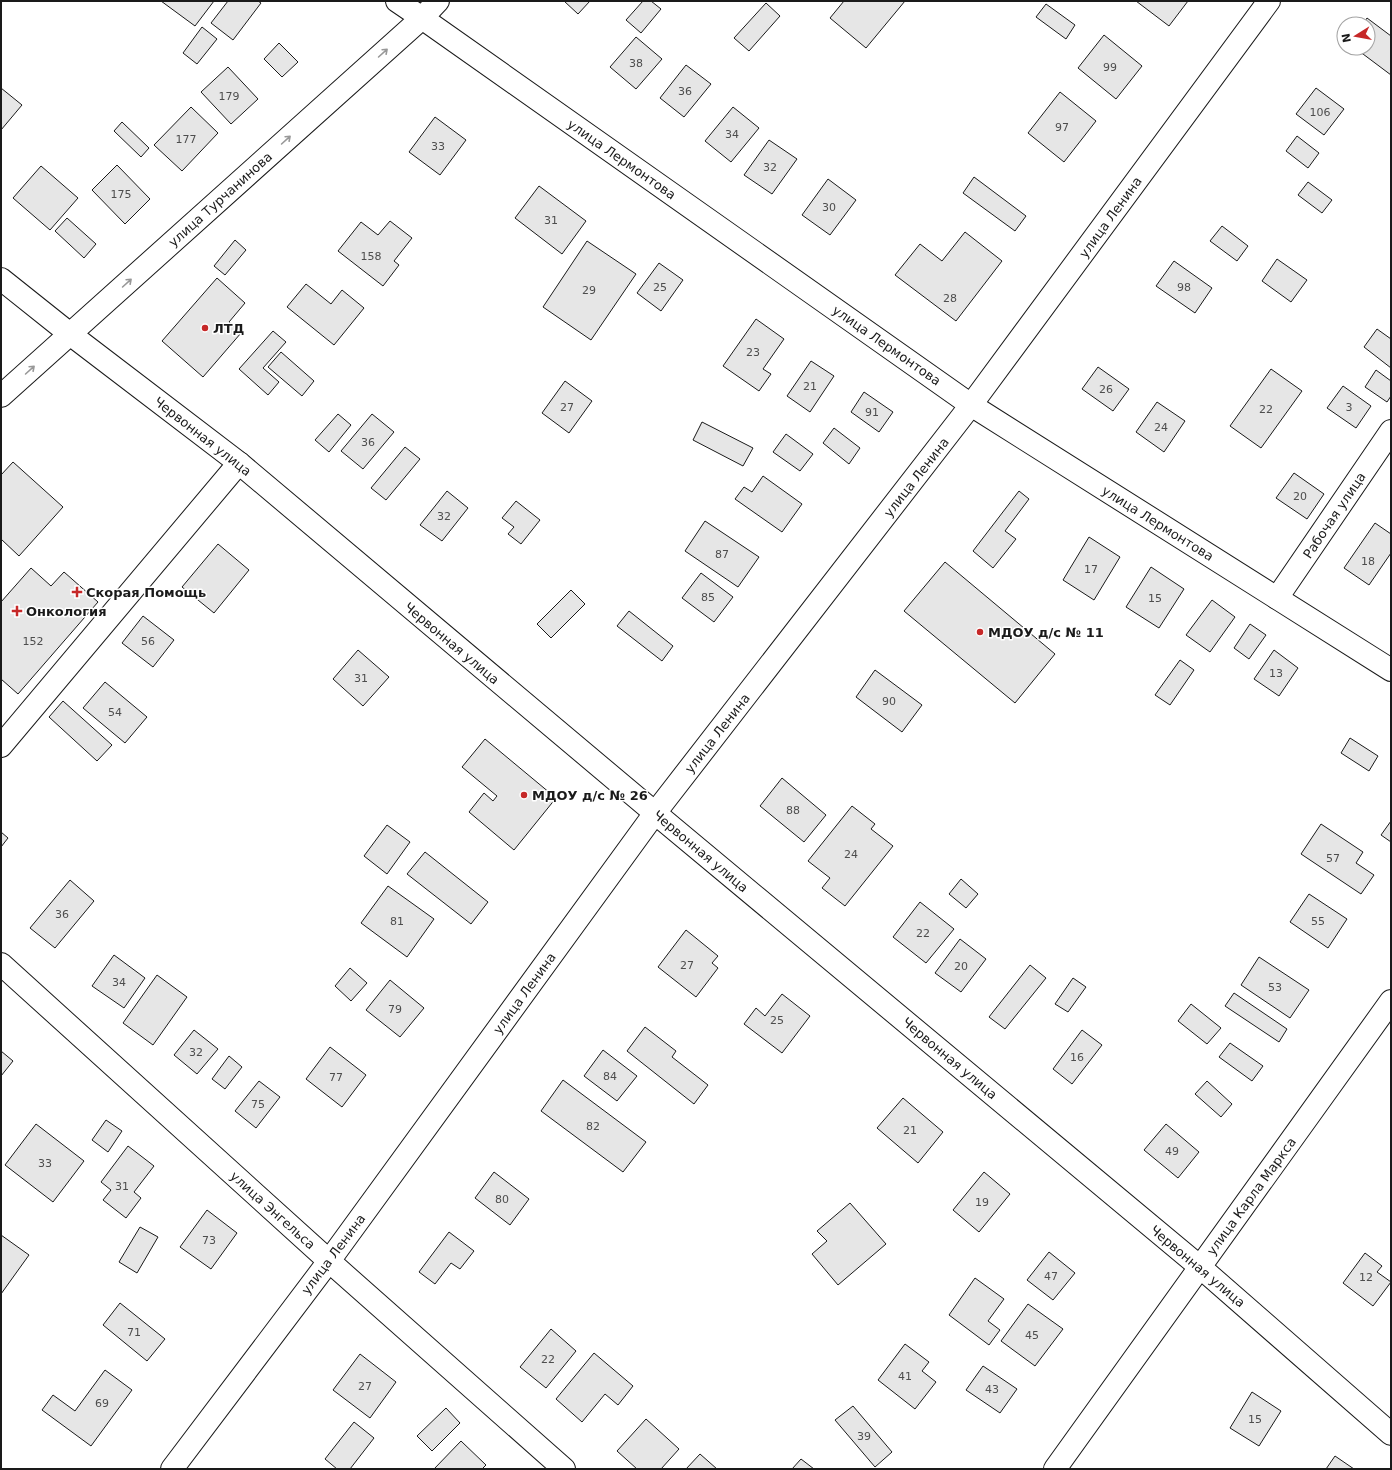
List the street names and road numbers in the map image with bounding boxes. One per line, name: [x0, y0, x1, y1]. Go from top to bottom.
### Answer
street label: улица Лермонтова: [565, 116, 679, 203]
street label: улица Турчанинова: [166, 149, 275, 250]
street label: улица Ленина: [1076, 174, 1145, 261]
street label: улица Лермонтова: [830, 302, 944, 389]
street label: Червонная улица: [151, 394, 254, 479]
street label: улица Ленина: [881, 435, 952, 520]
street label: Рабочая улица: [1300, 469, 1369, 561]
street label: улица Лермонтова: [1099, 483, 1216, 564]
street label: Червонная улица: [401, 599, 502, 687]
street label: улица Ленина: [682, 691, 753, 776]
street label: Червонная улица: [650, 807, 751, 895]
street label: улица Ленина: [490, 950, 559, 1037]
street label: Червонная улица: [899, 1014, 1000, 1102]
street label: улица Карла Маркса: [1204, 1135, 1299, 1258]
street label: улица Энгельса: [227, 1168, 318, 1252]
street label: улица Ленина: [298, 1211, 368, 1297]
street label: Червонная улица: [1147, 1222, 1248, 1310]

